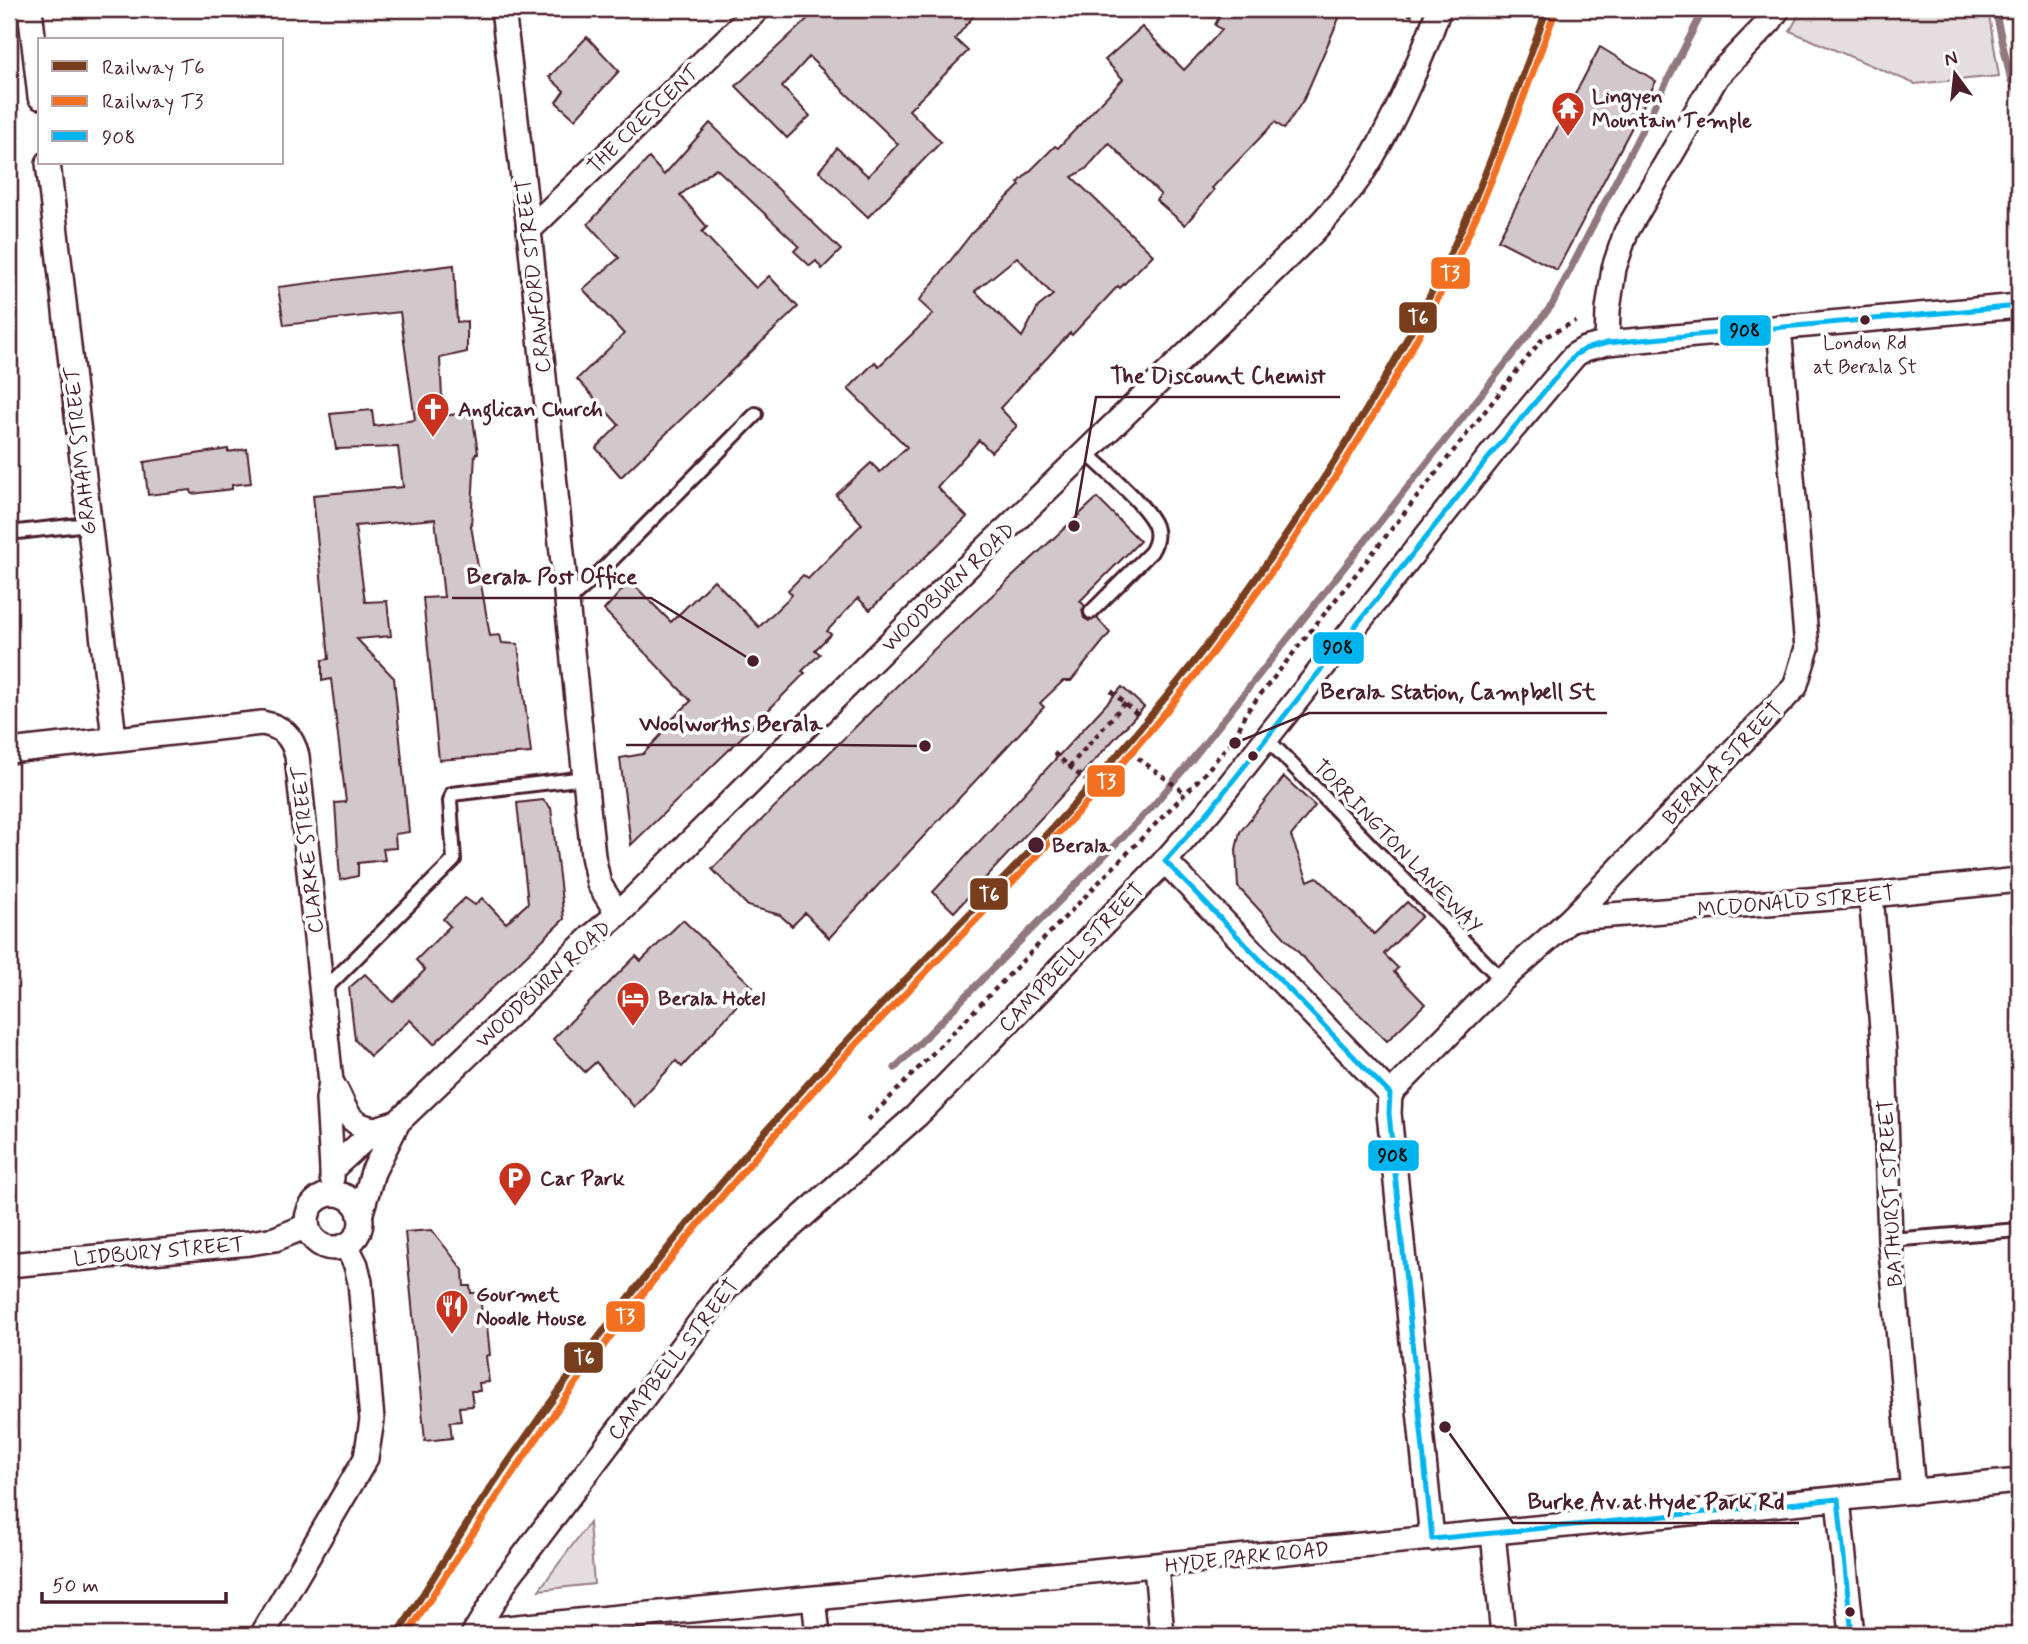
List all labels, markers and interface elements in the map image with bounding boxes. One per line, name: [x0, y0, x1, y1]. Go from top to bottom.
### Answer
legend: [38, 38, 284, 164]
north arrow: [1920, 38, 1990, 108]
text: N: [1942, 45, 1960, 73]
text: Railway T6: [102, 54, 205, 82]
street label: THE CRESCENT: [582, 59, 706, 180]
place label: Lingyen Mountain Temple: [1592, 83, 1752, 135]
text: Railway T3: [102, 88, 204, 116]
temple icon: Lingyen Mountain Temple: [1549, 89, 1587, 138]
text: 908: [102, 124, 136, 152]
street label: CRAWFORD STREET: [510, 178, 558, 374]
line badge: T3: [1430, 256, 1471, 290]
text: T3: [1440, 262, 1460, 287]
line badge: T6: [1398, 301, 1438, 334]
text: T6: [1408, 306, 1429, 331]
marker: London Rd at Berala St: [1858, 313, 1872, 327]
line badge: 908: [1719, 314, 1772, 347]
text: 908: [1730, 319, 1760, 344]
place label: London Rd at Berala St: [1813, 331, 1917, 380]
callout: The Discount Chemist: [1096, 353, 1340, 397]
text: The Discount Chemist: [1110, 362, 1327, 392]
street label: GRAHAM STREET: [58, 365, 104, 536]
church icon: Anglican Church: [414, 390, 452, 439]
place label: Anglican Church: [458, 396, 603, 426]
street label: WOODBURN ROAD: [876, 517, 1022, 659]
callout: Berala Post Office: [452, 554, 651, 598]
text: Berala Post Office: [467, 563, 638, 593]
line badge: 908: [1312, 631, 1365, 665]
text: 908: [1323, 636, 1353, 661]
callout: Berala Station, Campbell St: [1309, 669, 1607, 713]
text: Berala Station, Campbell St: [1320, 678, 1596, 708]
street label: BERALA STREET: [1657, 696, 1789, 832]
callout: Woolworths Berala: [626, 701, 836, 745]
text: Woolworths Berala: [638, 710, 824, 740]
unlabelled marker: [1246, 749, 1260, 763]
street label: TORRINGTON LANEWAY: [1307, 754, 1488, 940]
street label: CLARKE STREET: [285, 764, 331, 935]
line badge: T3: [1086, 764, 1126, 798]
text: T3: [1096, 770, 1116, 795]
place label: Berala: [1052, 832, 1112, 860]
marker: Berala: [1026, 835, 1046, 855]
line badge: T6: [969, 877, 1009, 911]
street label: CAMPBELL STREET: [993, 877, 1151, 1039]
street label: MCDONALD STREET: [1696, 879, 1896, 925]
text: T6: [979, 883, 1000, 908]
street label: WOODBURN ROAD: [470, 915, 617, 1055]
hotel icon: Berala Hotel: [614, 979, 652, 1028]
place label: Berala Hotel: [658, 985, 765, 1013]
street label: BATHURST STREET: [1872, 1098, 1910, 1288]
line badge: 908: [1367, 1139, 1420, 1172]
text: 908: [1378, 1144, 1408, 1169]
parking icon: Car Park: [496, 1159, 534, 1208]
place label: Car Park: [540, 1165, 625, 1193]
street label: LIDBURY STREET: [73, 1231, 246, 1273]
street label: CAMPBELL STREET: [602, 1273, 746, 1446]
place label: Gourmet Noodle House: [476, 1281, 586, 1333]
restaurant icon: Gourmet Noodle House: [433, 1287, 471, 1336]
line badge: T3: [605, 1300, 646, 1333]
text: T3: [615, 1305, 635, 1330]
line badge: T6: [563, 1341, 604, 1374]
text: T6: [574, 1346, 595, 1371]
callout: Burke Av at Hyde Park Rd: [1513, 1479, 1799, 1523]
text: Burke Av at Hyde Park Rd: [1527, 1488, 1785, 1518]
street label: HYDE PARK ROAD: [1163, 1535, 1331, 1581]
scale bar: [42, 1560, 226, 1604]
text: 50 m: [52, 1572, 99, 1600]
unlabelled marker: [1843, 1605, 1857, 1619]

